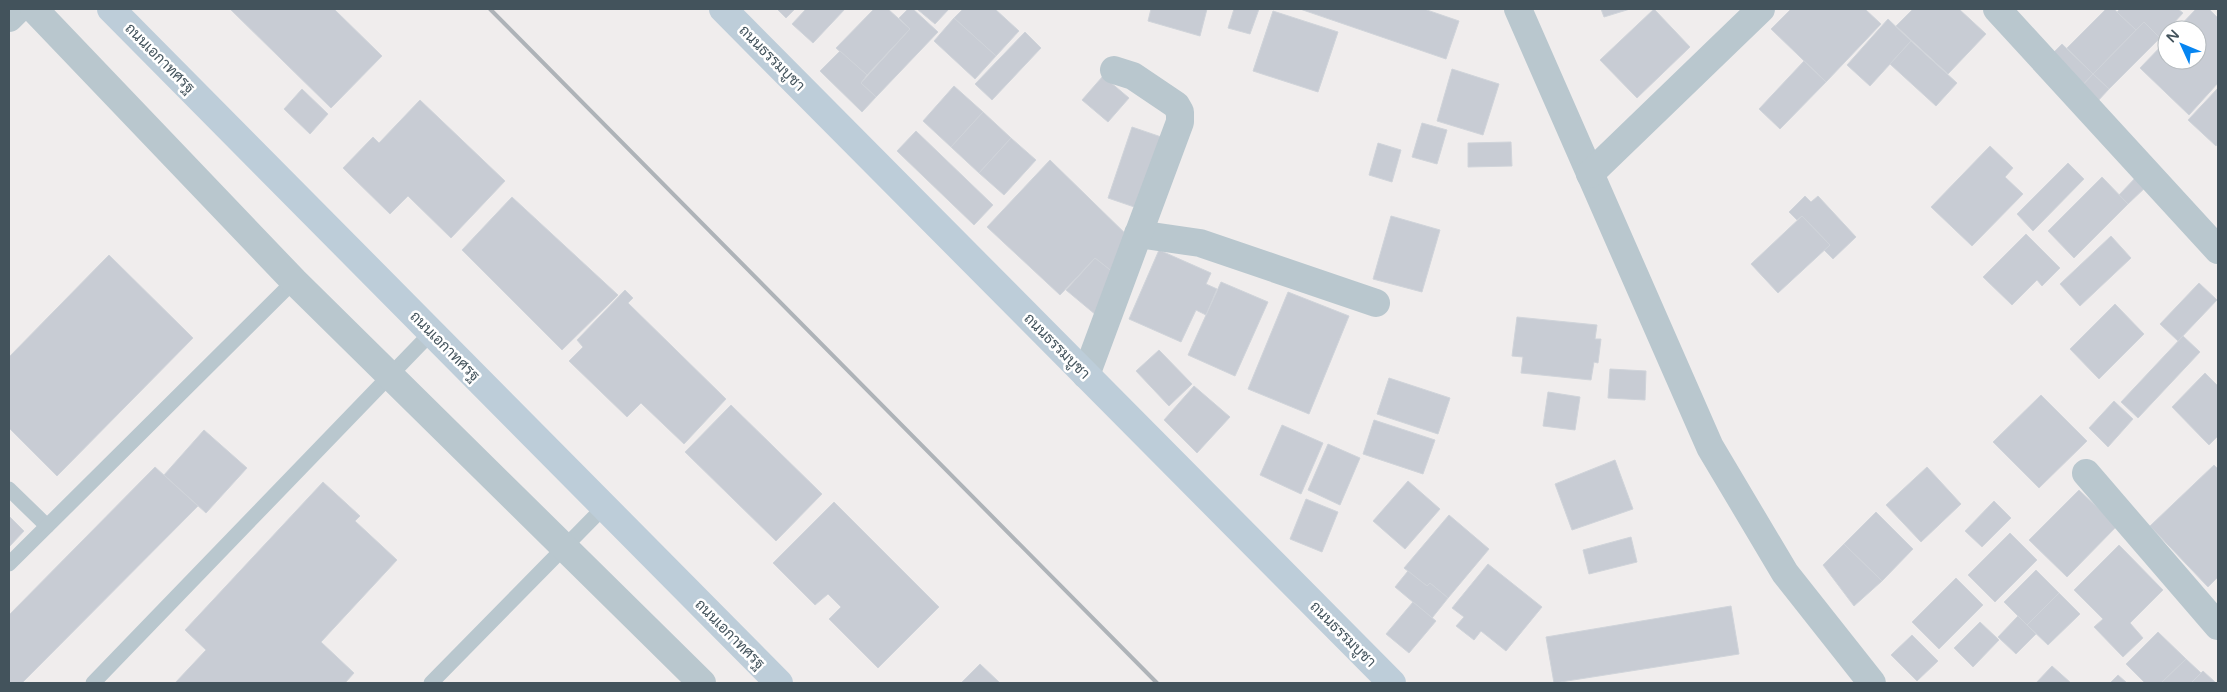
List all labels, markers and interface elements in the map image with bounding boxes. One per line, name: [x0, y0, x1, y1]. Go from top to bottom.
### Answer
street label: ถนนเอกาทศรฐ: [121, 19, 199, 97]
north arrow: [2157, 20, 2207, 70]
street label: ถนนธรรมบูชา: [735, 21, 809, 95]
text: N: [2163, 26, 2183, 46]
street label: ถนนเอกาทศรฐ: [406, 307, 484, 385]
street label: ถนนธรรมบูชา: [1020, 309, 1094, 383]
street label: ถนนเอกาทศรฐ: [691, 595, 769, 673]
street label: ถนนธรรมบูชา: [1306, 597, 1380, 671]

